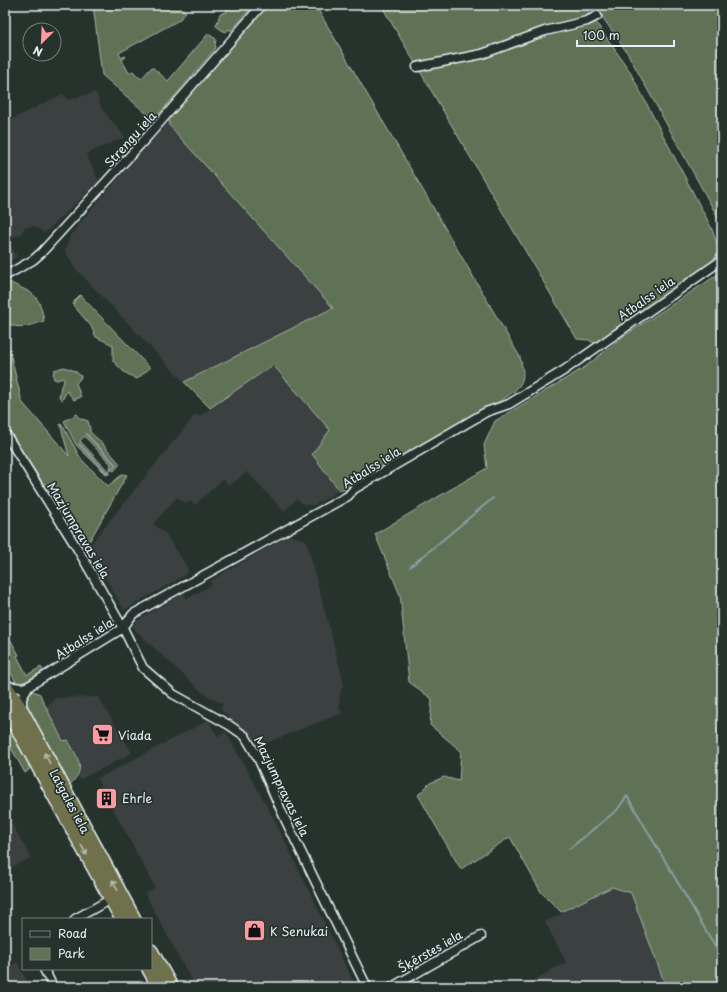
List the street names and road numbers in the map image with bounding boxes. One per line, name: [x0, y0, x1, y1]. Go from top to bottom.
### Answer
street label: Strengu iela: [100, 107, 160, 171]
street label: Atbalss iela: [614, 271, 679, 324]
street label: Atbalss iela: [338, 442, 404, 492]
street label: Mazjumpravas iela: [43, 478, 115, 582]
street label: Atbalss iela: [51, 613, 117, 663]
street label: Mazjumpravas iela: [250, 733, 314, 840]
street label: Latgales iela: [45, 766, 95, 837]
street label: Šķērstes iela: [395, 925, 466, 977]

